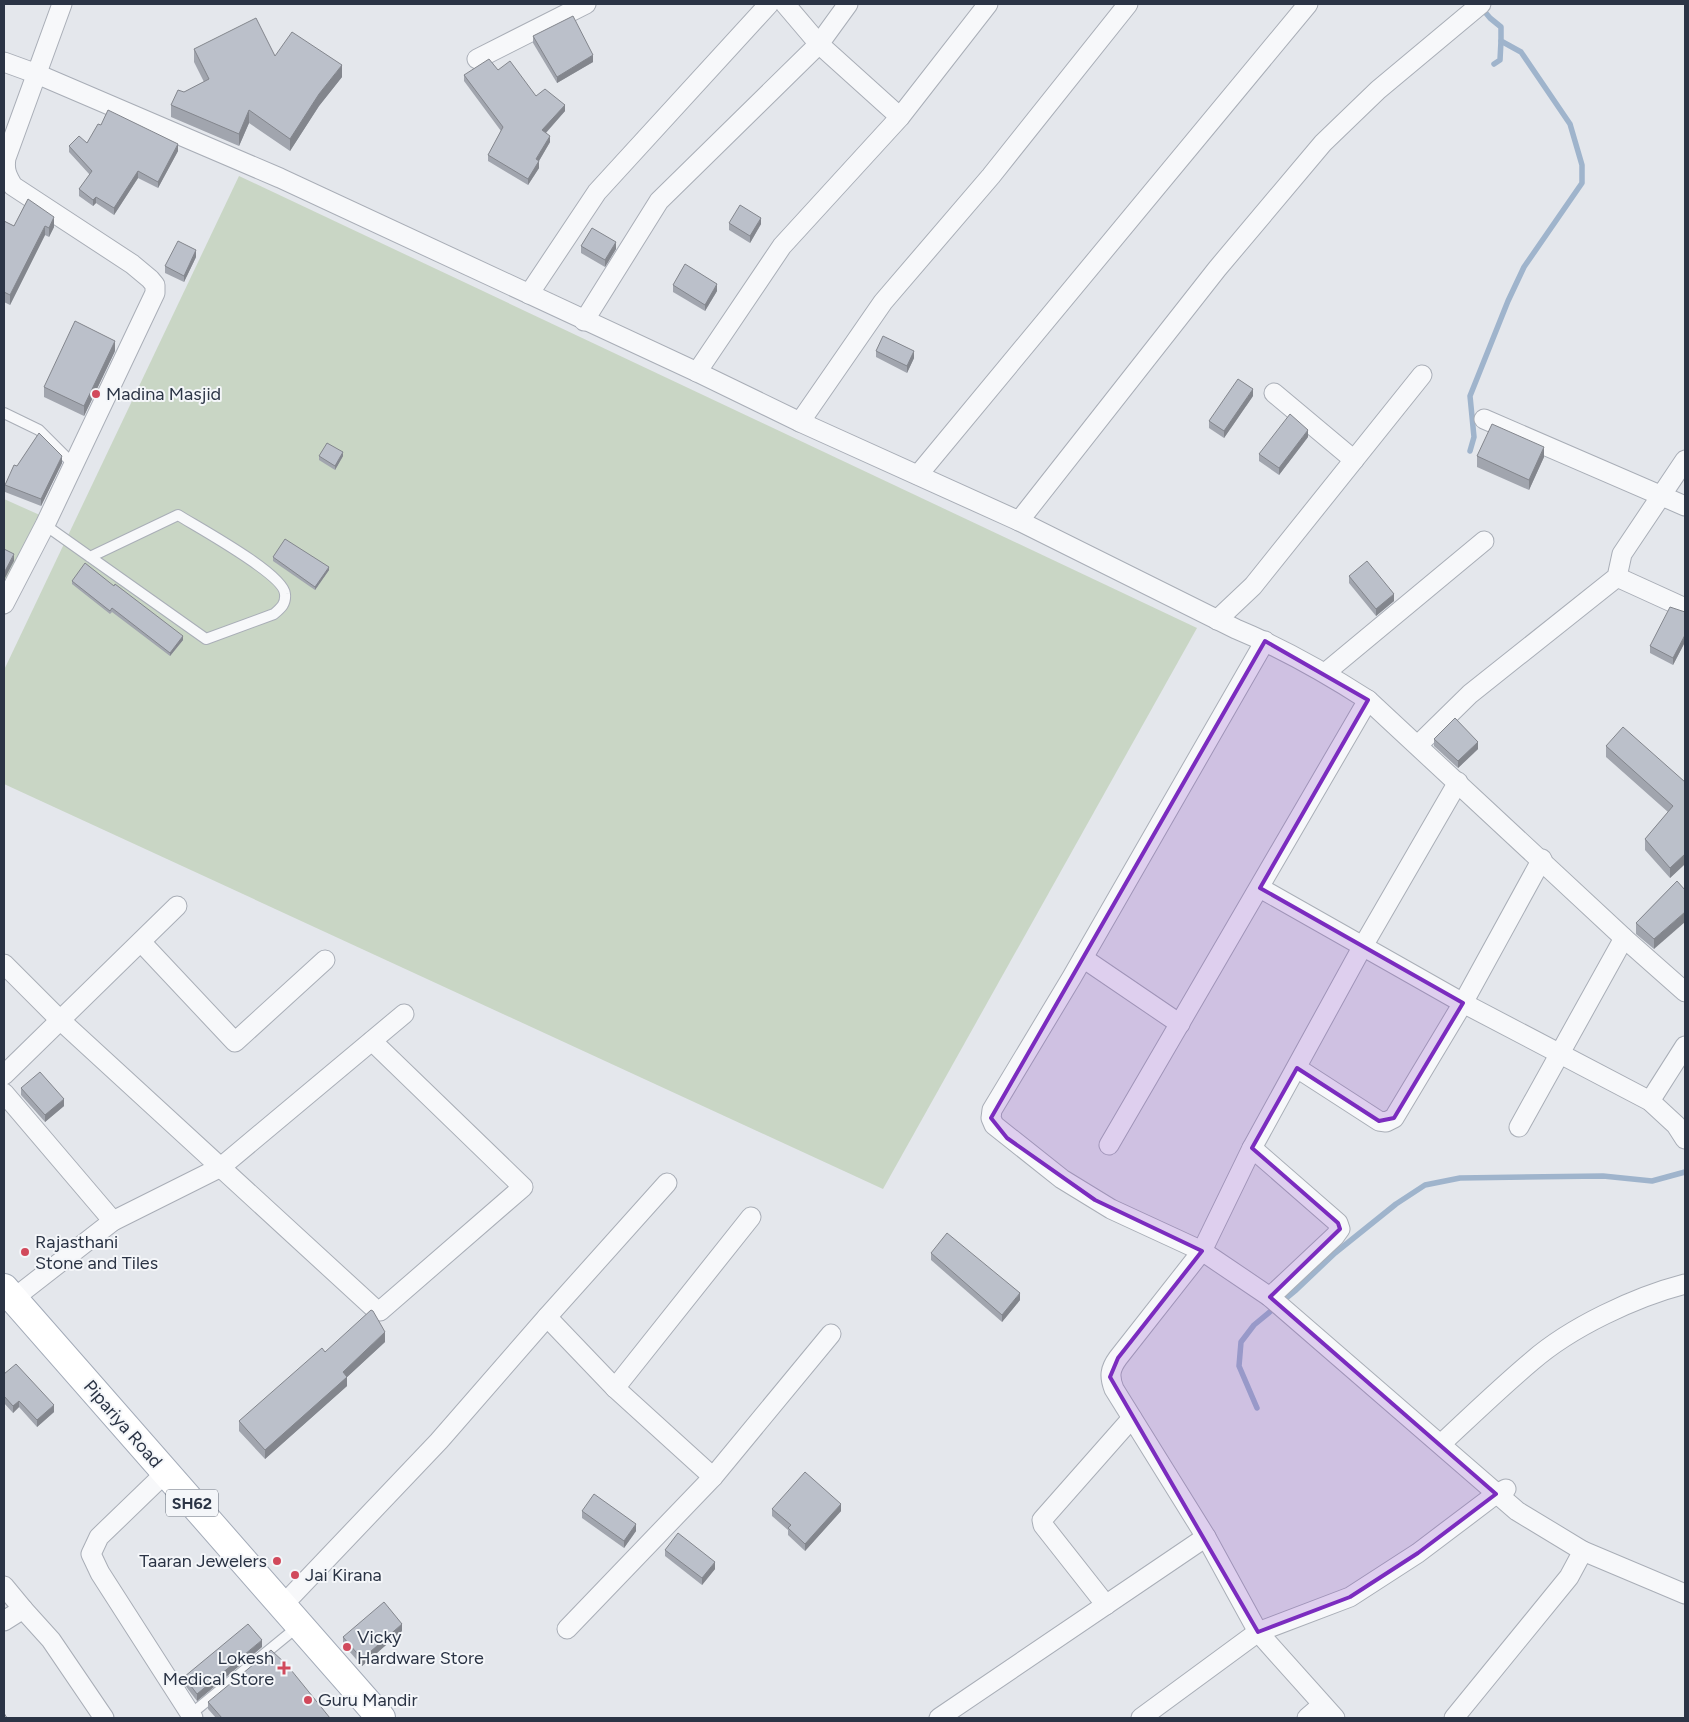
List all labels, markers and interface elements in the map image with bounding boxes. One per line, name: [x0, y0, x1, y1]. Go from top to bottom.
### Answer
place label: Madina Masjid: [106, 383, 221, 405]
marker: Madina Masjid: [90, 388, 102, 400]
place label: Rajasthani Stone and Tiles: [35, 1231, 158, 1274]
marker: Rajasthani Stone and Tiles: [19, 1246, 31, 1258]
street label: Pipariya Road: [79, 1376, 167, 1472]
road number: SH62: [166, 1490, 218, 1516]
place label: Taaran Jewelers: [139, 1550, 267, 1572]
marker: Taaran Jewelers: [271, 1555, 283, 1567]
place label: Jai Kirana: [305, 1564, 382, 1586]
marker: Jai Kirana: [289, 1569, 301, 1581]
place label: Vicky Hardware Store: [357, 1626, 484, 1669]
marker: Vicky Hardware Store: [341, 1641, 353, 1653]
place label: Lokesh Medical Store: [163, 1647, 274, 1690]
marker: Lokesh Medical Store: [278, 1662, 290, 1674]
place label: Guru Mandir: [318, 1689, 418, 1711]
marker: Guru Mandir: [302, 1694, 314, 1706]

